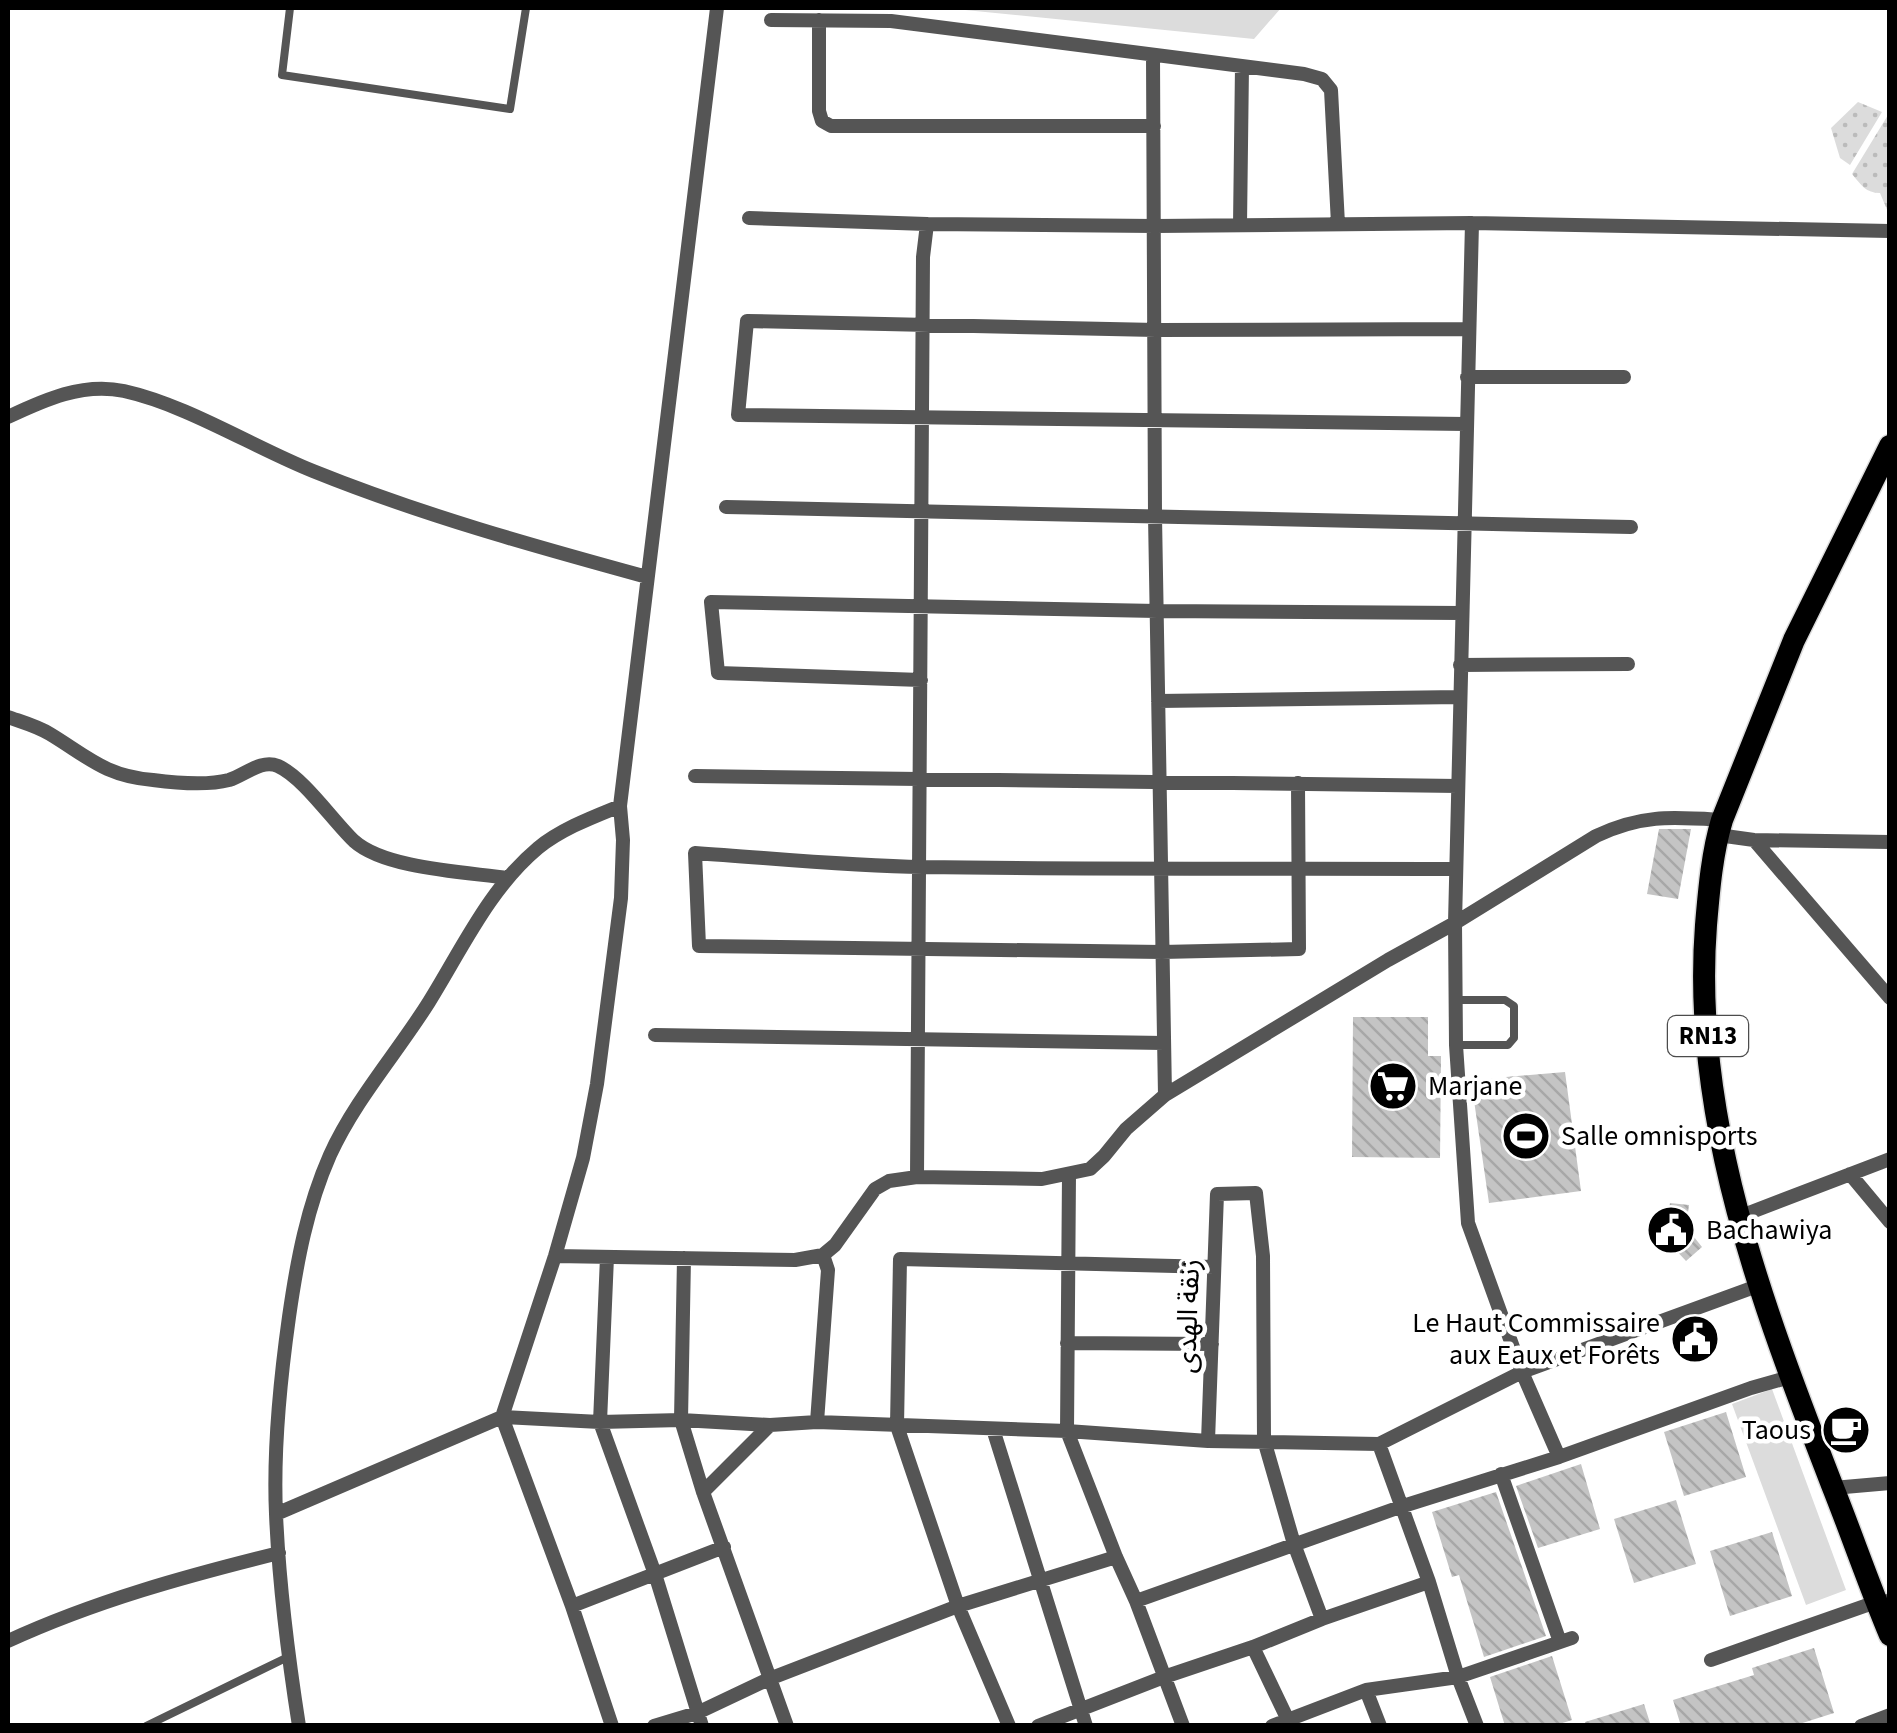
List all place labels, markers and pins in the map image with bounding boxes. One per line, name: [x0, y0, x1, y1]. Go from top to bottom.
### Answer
supermarket icon: Marjane: [1367, 1060, 1419, 1112]
place label: Marjane: [1428, 1066, 1522, 1106]
sports icon: Salle omnisports: [1500, 1110, 1552, 1162]
place label: Salle omnisports: [1561, 1116, 1758, 1156]
public building icon: Bachawiya: [1645, 1204, 1697, 1256]
place label: Bachawiya: [1706, 1210, 1832, 1250]
place label: Le Haut Commissaire aux Eaux et Forêts: [1412, 1303, 1660, 1375]
public building icon: Le Haut Commissaire aux Eaux et Forêts: [1669, 1313, 1721, 1365]
cafe icon: Taous: [1820, 1404, 1872, 1456]
place label: Taous: [1742, 1410, 1811, 1450]

